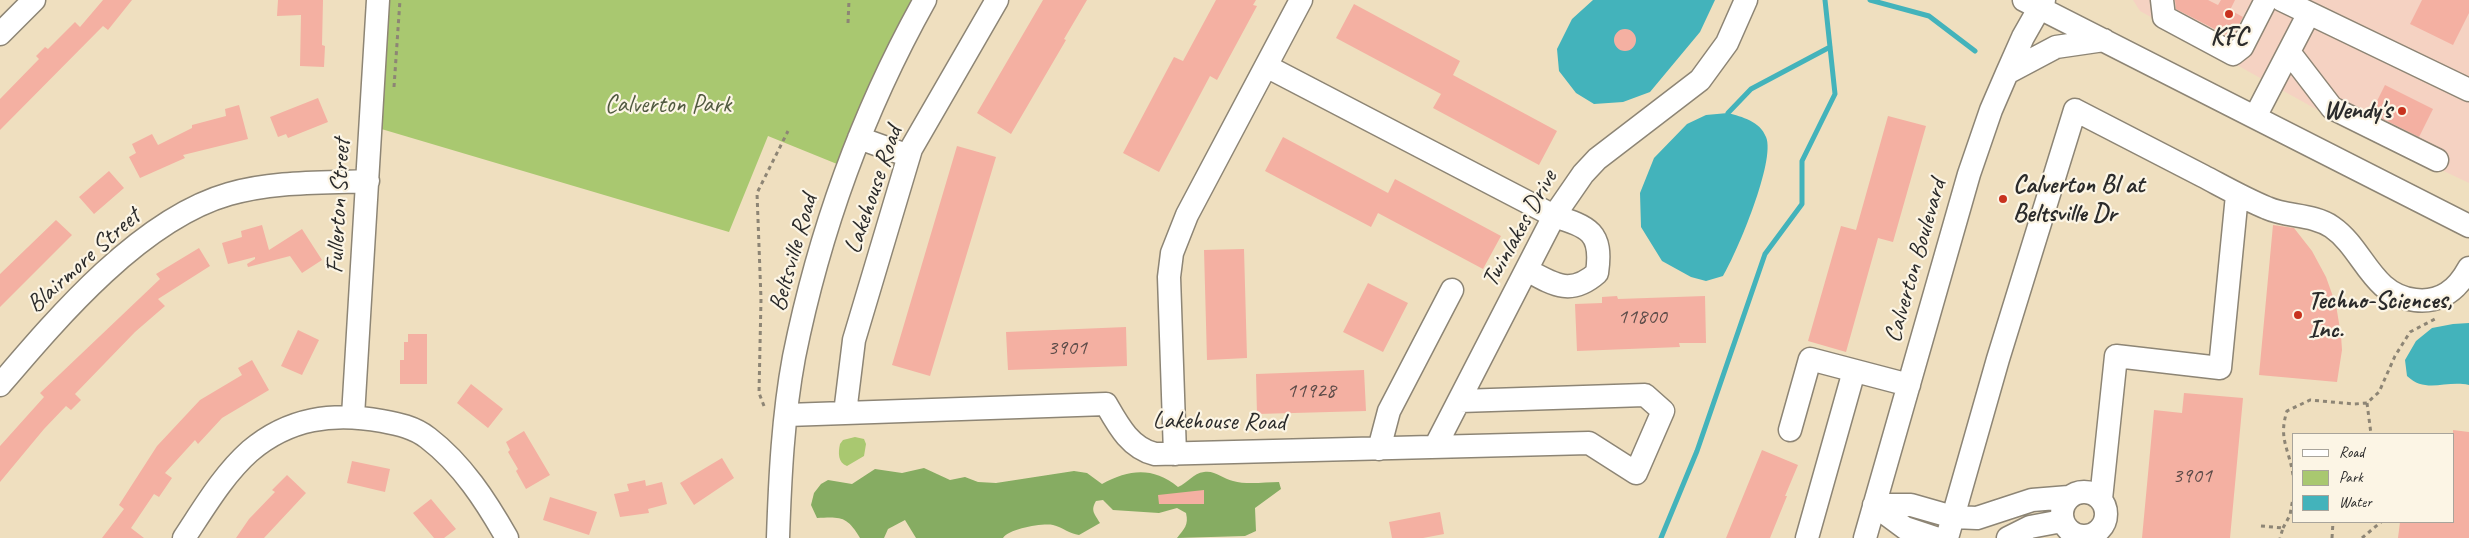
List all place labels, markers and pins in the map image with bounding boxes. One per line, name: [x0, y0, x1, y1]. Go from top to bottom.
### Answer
marker: KFC: [2223, 8, 2235, 20]
place label: KFC: [2210, 22, 2248, 52]
place label: Wendy's: [2324, 96, 2392, 126]
marker: Wendy's: [2396, 105, 2408, 117]
place label: Calverton Bl at Beltsville Dr: [2013, 170, 2144, 229]
marker: Calverton Bl at Beltsville Dr: [1997, 193, 2009, 205]
place label: Techno-Sciences, Inc.: [2308, 286, 2452, 345]
marker: Techno-Sciences, Inc.: [2292, 309, 2304, 321]

